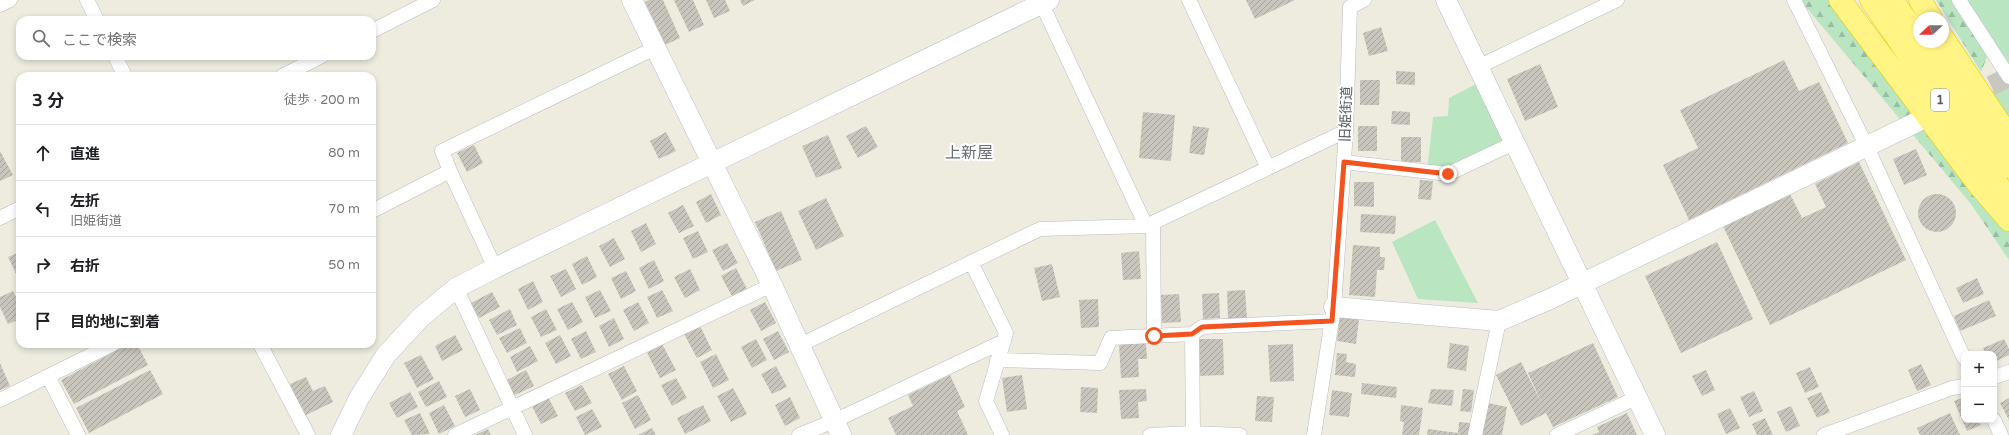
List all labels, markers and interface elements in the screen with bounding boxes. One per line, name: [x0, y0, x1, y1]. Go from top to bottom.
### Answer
north arrow: [1913, 12, 1949, 48]
search box: [16, 16, 376, 60]
icon: search: [30, 27, 52, 49]
text: ここで検索: [62, 31, 137, 49]
street label: 旧姫街道: [1337, 86, 1355, 142]
road number: 1: [1931, 89, 1949, 111]
text: 3 分: [32, 90, 64, 111]
text: 徒歩 · 200 m: [284, 92, 360, 108]
icon: ahead: [32, 142, 54, 164]
district label: 上新屋: [945, 143, 993, 163]
text: 直進: [70, 145, 100, 163]
text: 80 m: [328, 145, 360, 161]
route end: [1439, 165, 1457, 183]
text: 左折: [70, 192, 100, 210]
icon: left: [32, 198, 54, 220]
text: 70 m: [328, 201, 360, 217]
text: 旧姫街道: [70, 213, 122, 229]
icon: right: [32, 254, 54, 276]
text: 右折: [70, 257, 100, 275]
text: 50 m: [328, 257, 360, 273]
icon: arrive: [32, 310, 54, 332]
text: 目的地に到着: [70, 313, 160, 331]
route start: [1145, 327, 1163, 345]
map controls: [1961, 351, 1997, 423]
button: +: [1961, 351, 1997, 387]
button: −: [1961, 387, 1997, 423]

